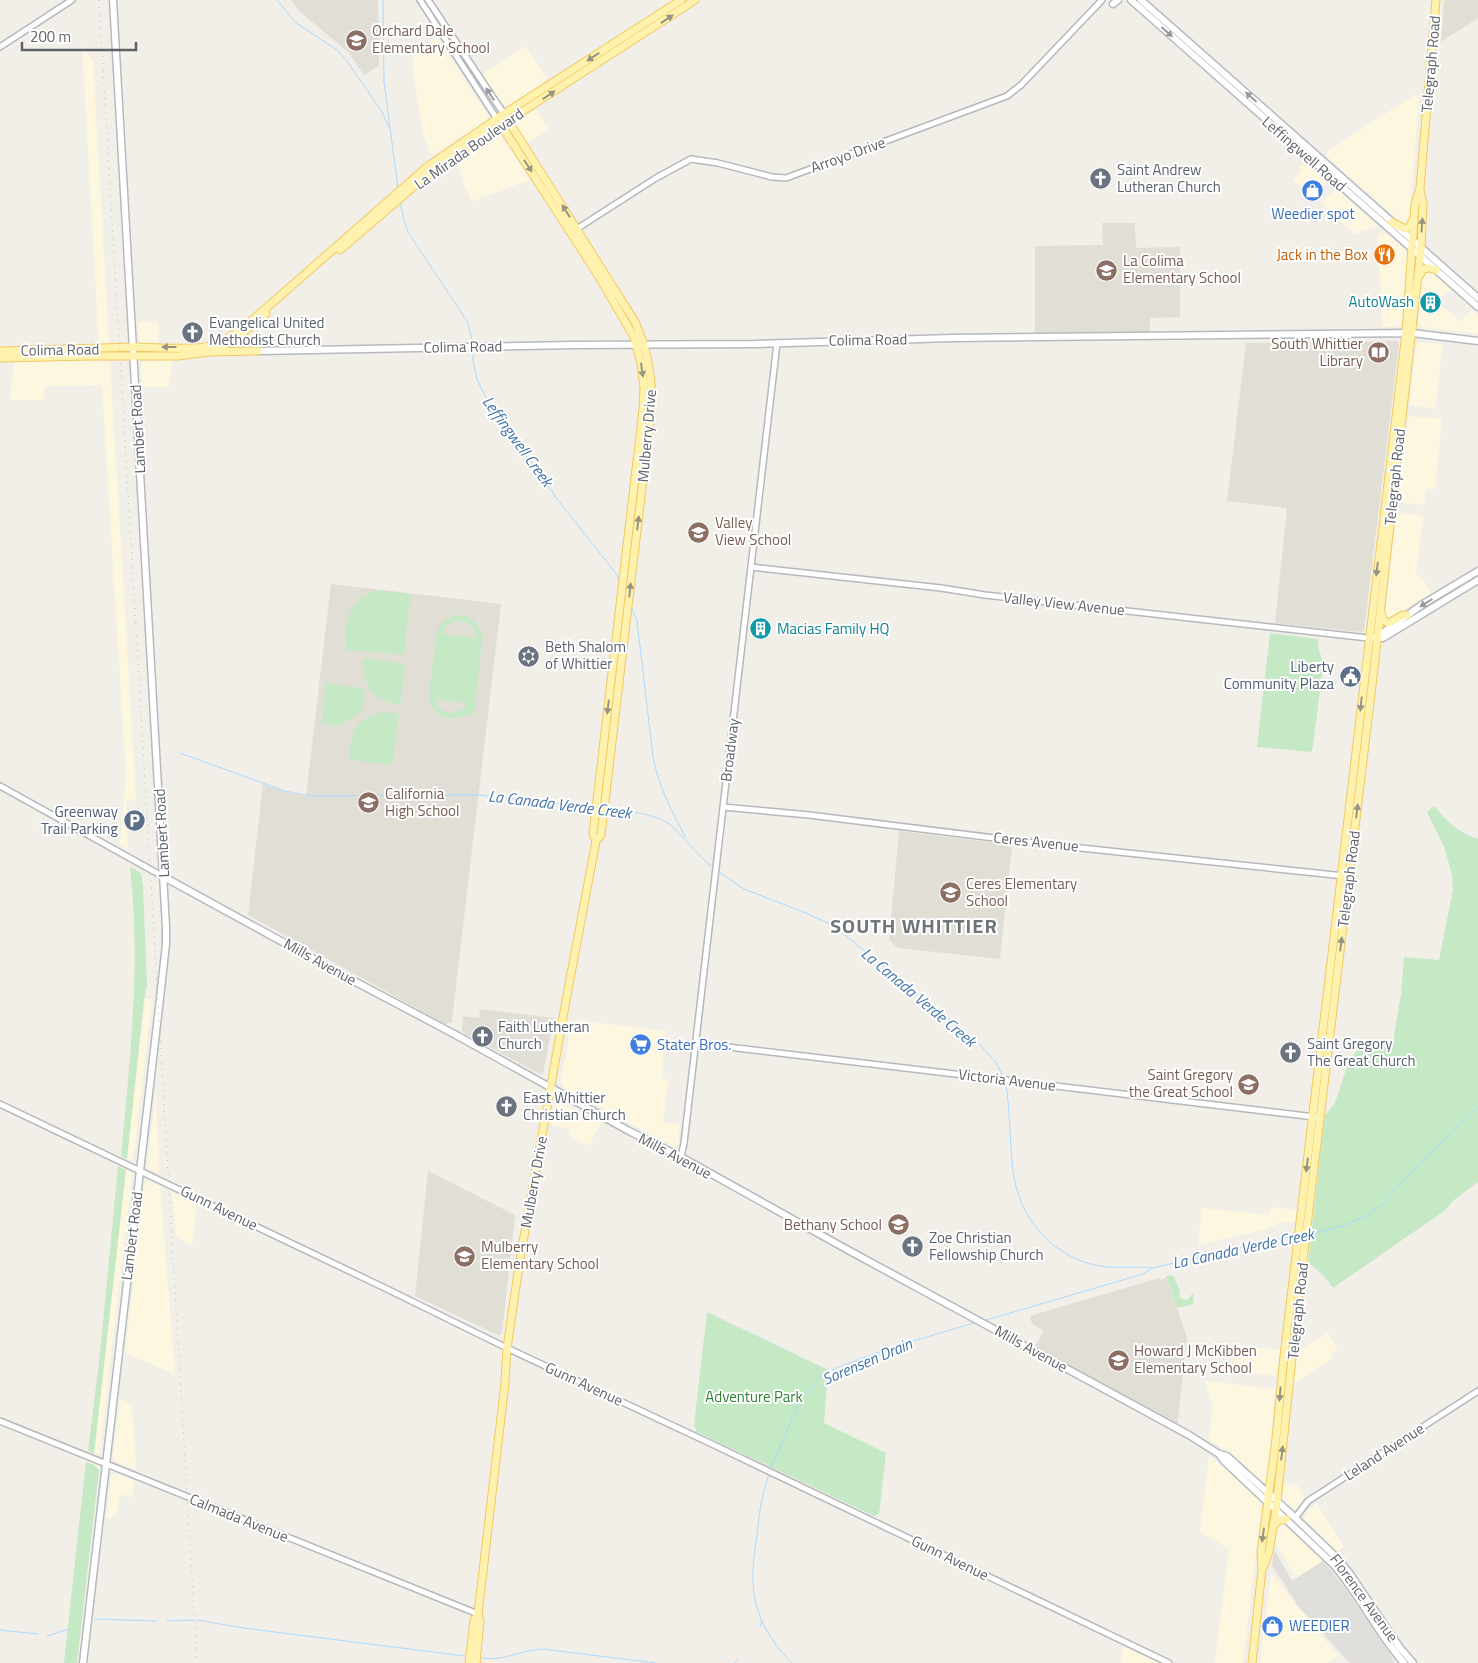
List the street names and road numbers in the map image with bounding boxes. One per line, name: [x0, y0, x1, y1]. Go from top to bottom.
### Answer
street label: Telegraph Road: [1415, 14, 1446, 113]
street label: La Mirada Boulevard: [409, 102, 528, 195]
street label: Leffingwell Road: [1257, 110, 1352, 197]
street label: Arroyo Drive: [807, 130, 888, 179]
street label: Colima Road: [829, 327, 907, 352]
street label: Colima Road: [424, 334, 502, 359]
street label: Colima Road: [21, 337, 99, 362]
street label: Lambert Road: [124, 384, 151, 474]
street label: Mulberry Drive: [631, 389, 662, 483]
street label: Telegraph Road: [1378, 427, 1411, 527]
street label: Valley View Avenue: [1002, 586, 1126, 621]
street label: Broadway: [714, 717, 745, 783]
street label: Lambert Road: [148, 788, 175, 878]
street label: Ceres Avenue: [992, 826, 1080, 857]
street label: Telegraph Road: [1331, 829, 1366, 929]
street label: Mills Avenue: [280, 932, 361, 991]
street label: Victoria Avenue: [957, 1062, 1057, 1097]
street label: Mills Avenue: [635, 1127, 716, 1184]
street label: Mulberry Drive: [514, 1134, 553, 1230]
street label: Gunn Avenue: [177, 1179, 262, 1236]
street label: Lambert Road: [115, 1190, 148, 1281]
street label: Telegraph Road: [1281, 1261, 1314, 1361]
street label: Mills Avenue: [991, 1319, 1072, 1378]
street label: Gunn Avenue: [541, 1355, 627, 1412]
street label: Leland Avenue: [1339, 1417, 1429, 1486]
street label: Calmada Avenue: [186, 1487, 292, 1548]
street label: Gunn Avenue: [908, 1529, 993, 1586]
street label: Florence Avenue: [1324, 1549, 1404, 1647]

